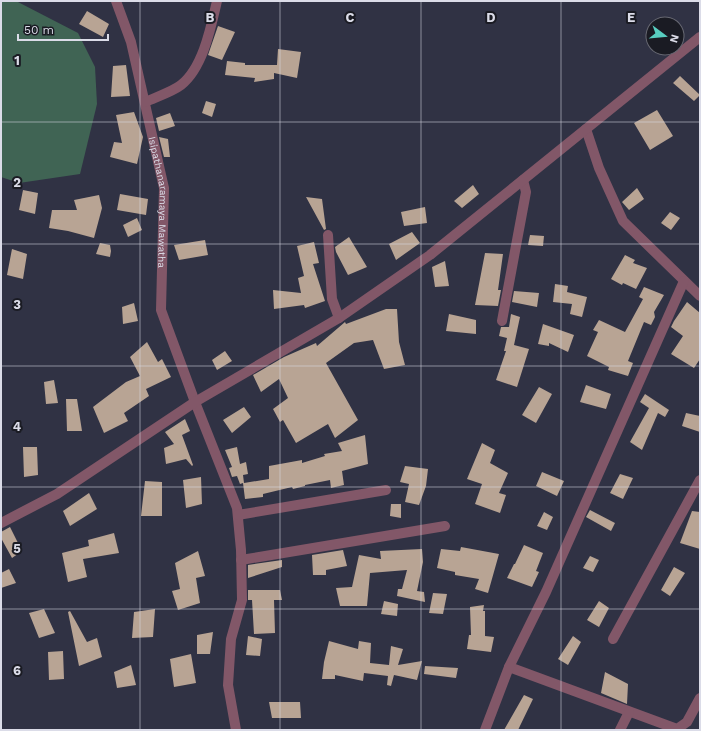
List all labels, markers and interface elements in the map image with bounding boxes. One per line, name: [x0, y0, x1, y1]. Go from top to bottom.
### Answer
text: B: [206, 10, 215, 25]
text: C: [346, 10, 355, 25]
text: D: [486, 10, 496, 25]
text: E: [627, 10, 635, 25]
scale bar: [18, 16, 108, 42]
north arrow: [645, 16, 685, 56]
text: 50 m: [24, 23, 54, 37]
text: N: [667, 33, 682, 44]
text: 1: [14, 53, 20, 68]
street label: Isipathanaramaya Mawatha: [147, 135, 170, 268]
text: 2: [13, 175, 21, 190]
text: 3: [13, 297, 21, 312]
text: 4: [13, 419, 22, 434]
text: 5: [13, 541, 21, 556]
text: 6: [13, 663, 21, 678]

